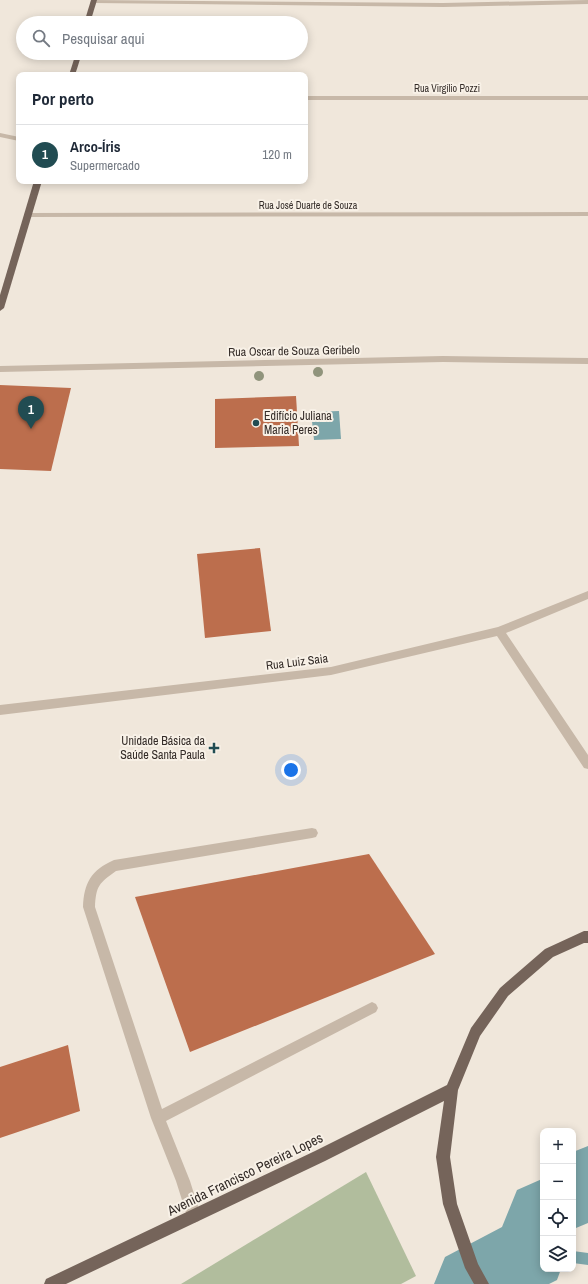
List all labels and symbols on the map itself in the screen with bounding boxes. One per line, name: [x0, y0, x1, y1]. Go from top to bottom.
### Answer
street label: Rua Virgílio Pozzi: [414, 82, 480, 95]
street label: Rua José Duarte de Souza: [259, 199, 358, 212]
street label: Rua Oscar de Souza Geribelo: [228, 342, 360, 360]
pin: 1: [18, 396, 44, 429]
place label: Edifício Juliana Maria Peres: [264, 408, 332, 438]
marker: Edifício Juliana Maria Peres: [251, 418, 261, 428]
street label: Rua Luiz Saia: [265, 650, 329, 674]
place label: Unidade Básica da Saúde Santa Paula: [120, 733, 206, 763]
marker: Unidade Básica da Saúde Santa Paula: [208, 742, 220, 754]
your location: [281, 760, 301, 780]
street label: Avenida Francisco Pereira Lopes: [163, 1128, 326, 1220]

